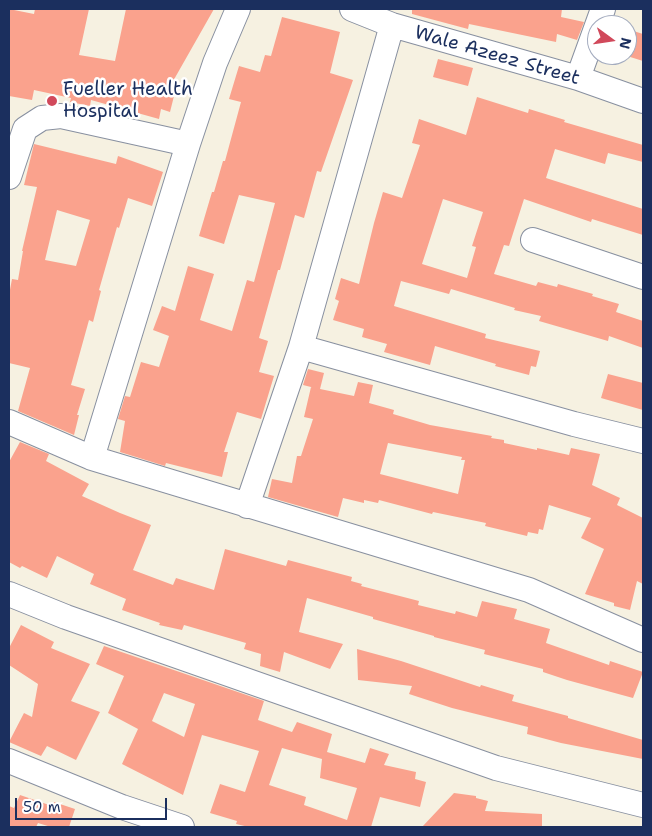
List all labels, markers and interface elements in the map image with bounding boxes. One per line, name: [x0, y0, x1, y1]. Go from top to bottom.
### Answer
north arrow: [587, 15, 637, 65]
street label: Wale Azeez Street: [412, 21, 582, 91]
text: N: [616, 36, 636, 51]
place label: Fueller Health Hospital: [63, 79, 193, 123]
marker: Fueller Health Hospital: [45, 94, 59, 108]
scale bar: [18, 788, 170, 820]
text: 50 m: [23, 797, 61, 817]

